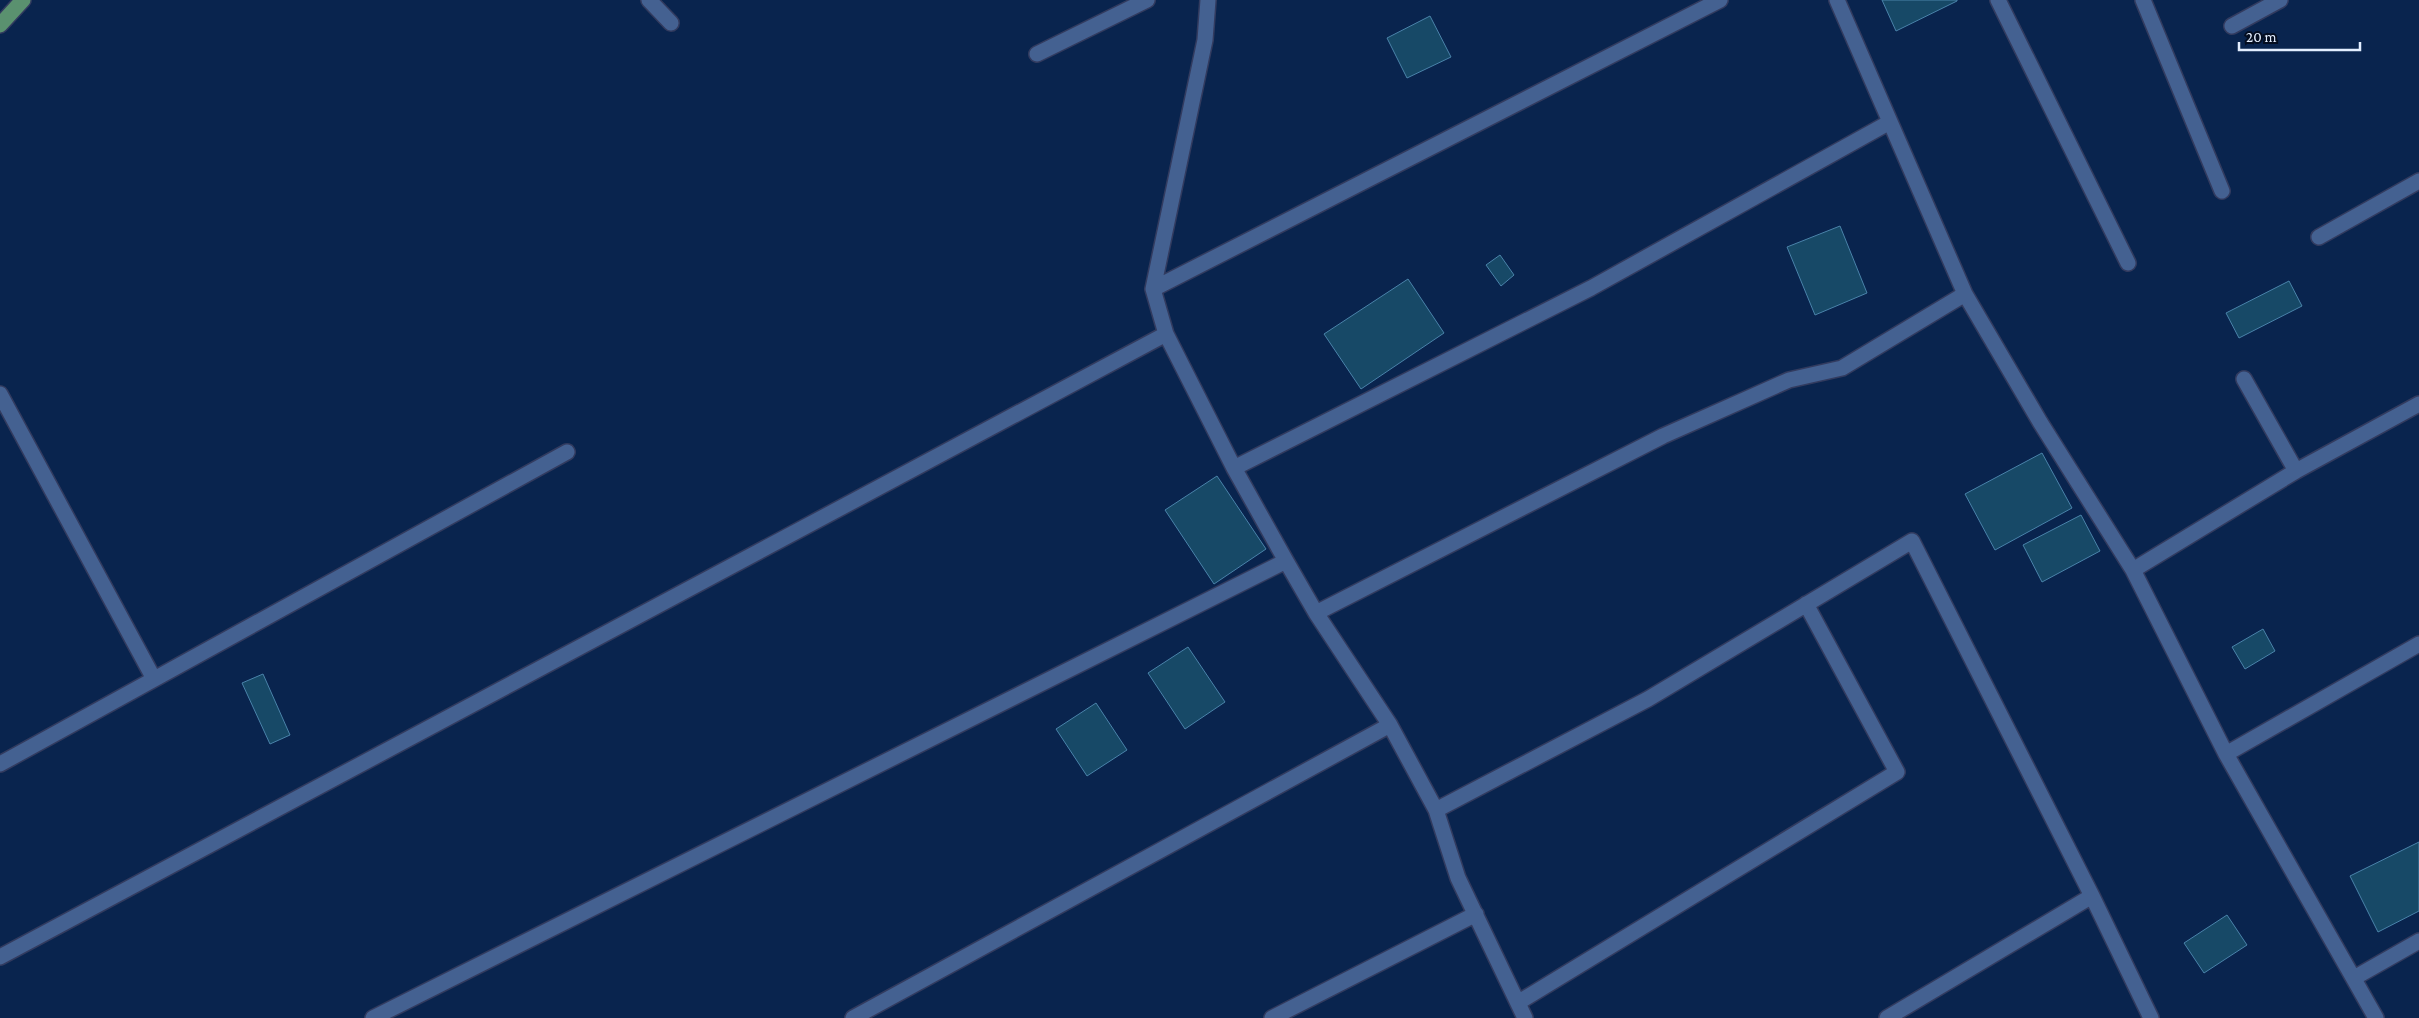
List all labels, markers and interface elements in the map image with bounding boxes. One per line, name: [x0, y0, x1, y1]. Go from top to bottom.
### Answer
scale bar: [2239, 20, 2360, 52]
text: 20 m: [2246, 29, 2277, 45]

